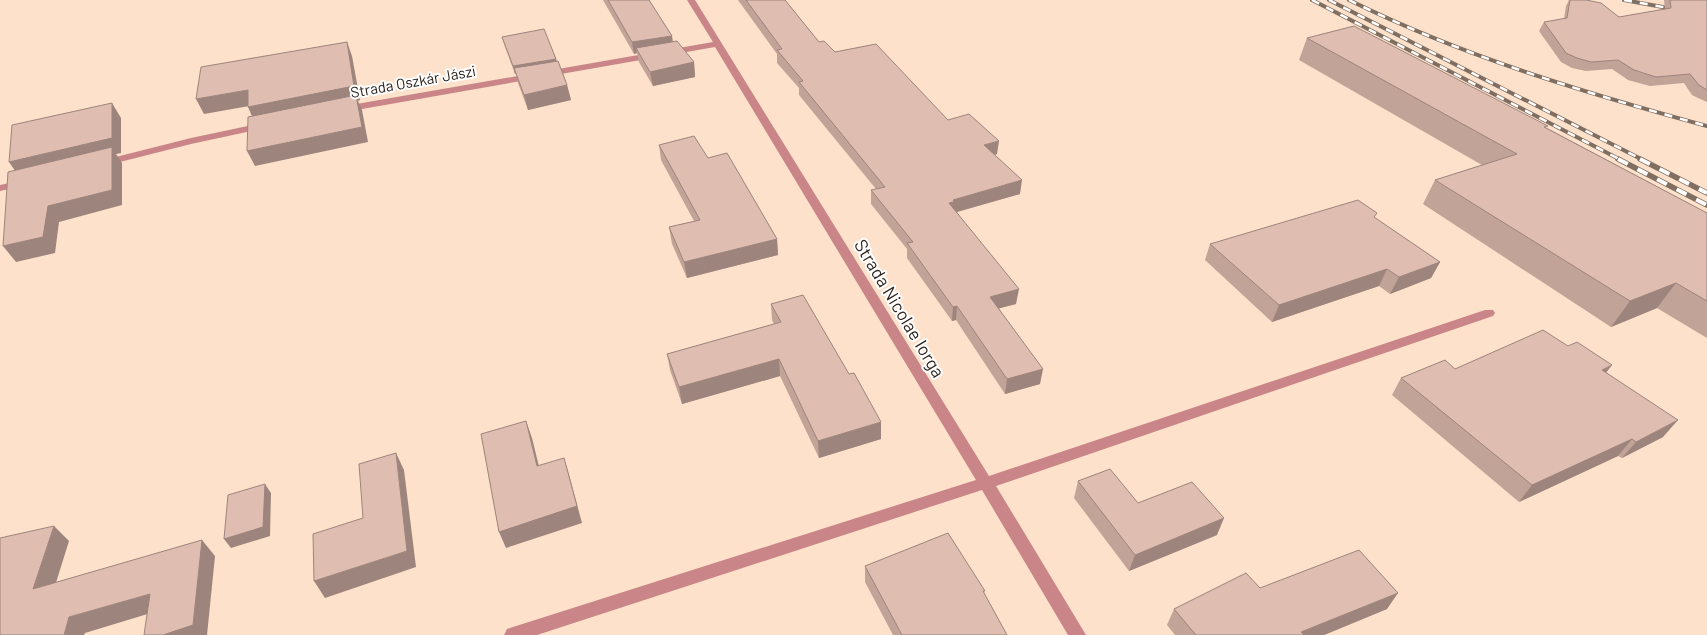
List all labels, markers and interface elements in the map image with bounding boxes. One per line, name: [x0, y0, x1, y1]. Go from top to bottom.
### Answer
street label: Strada Oszkár Jászi: [349, 61, 477, 101]
street label: Strada Nicolae Iorga: [850, 235, 950, 381]

